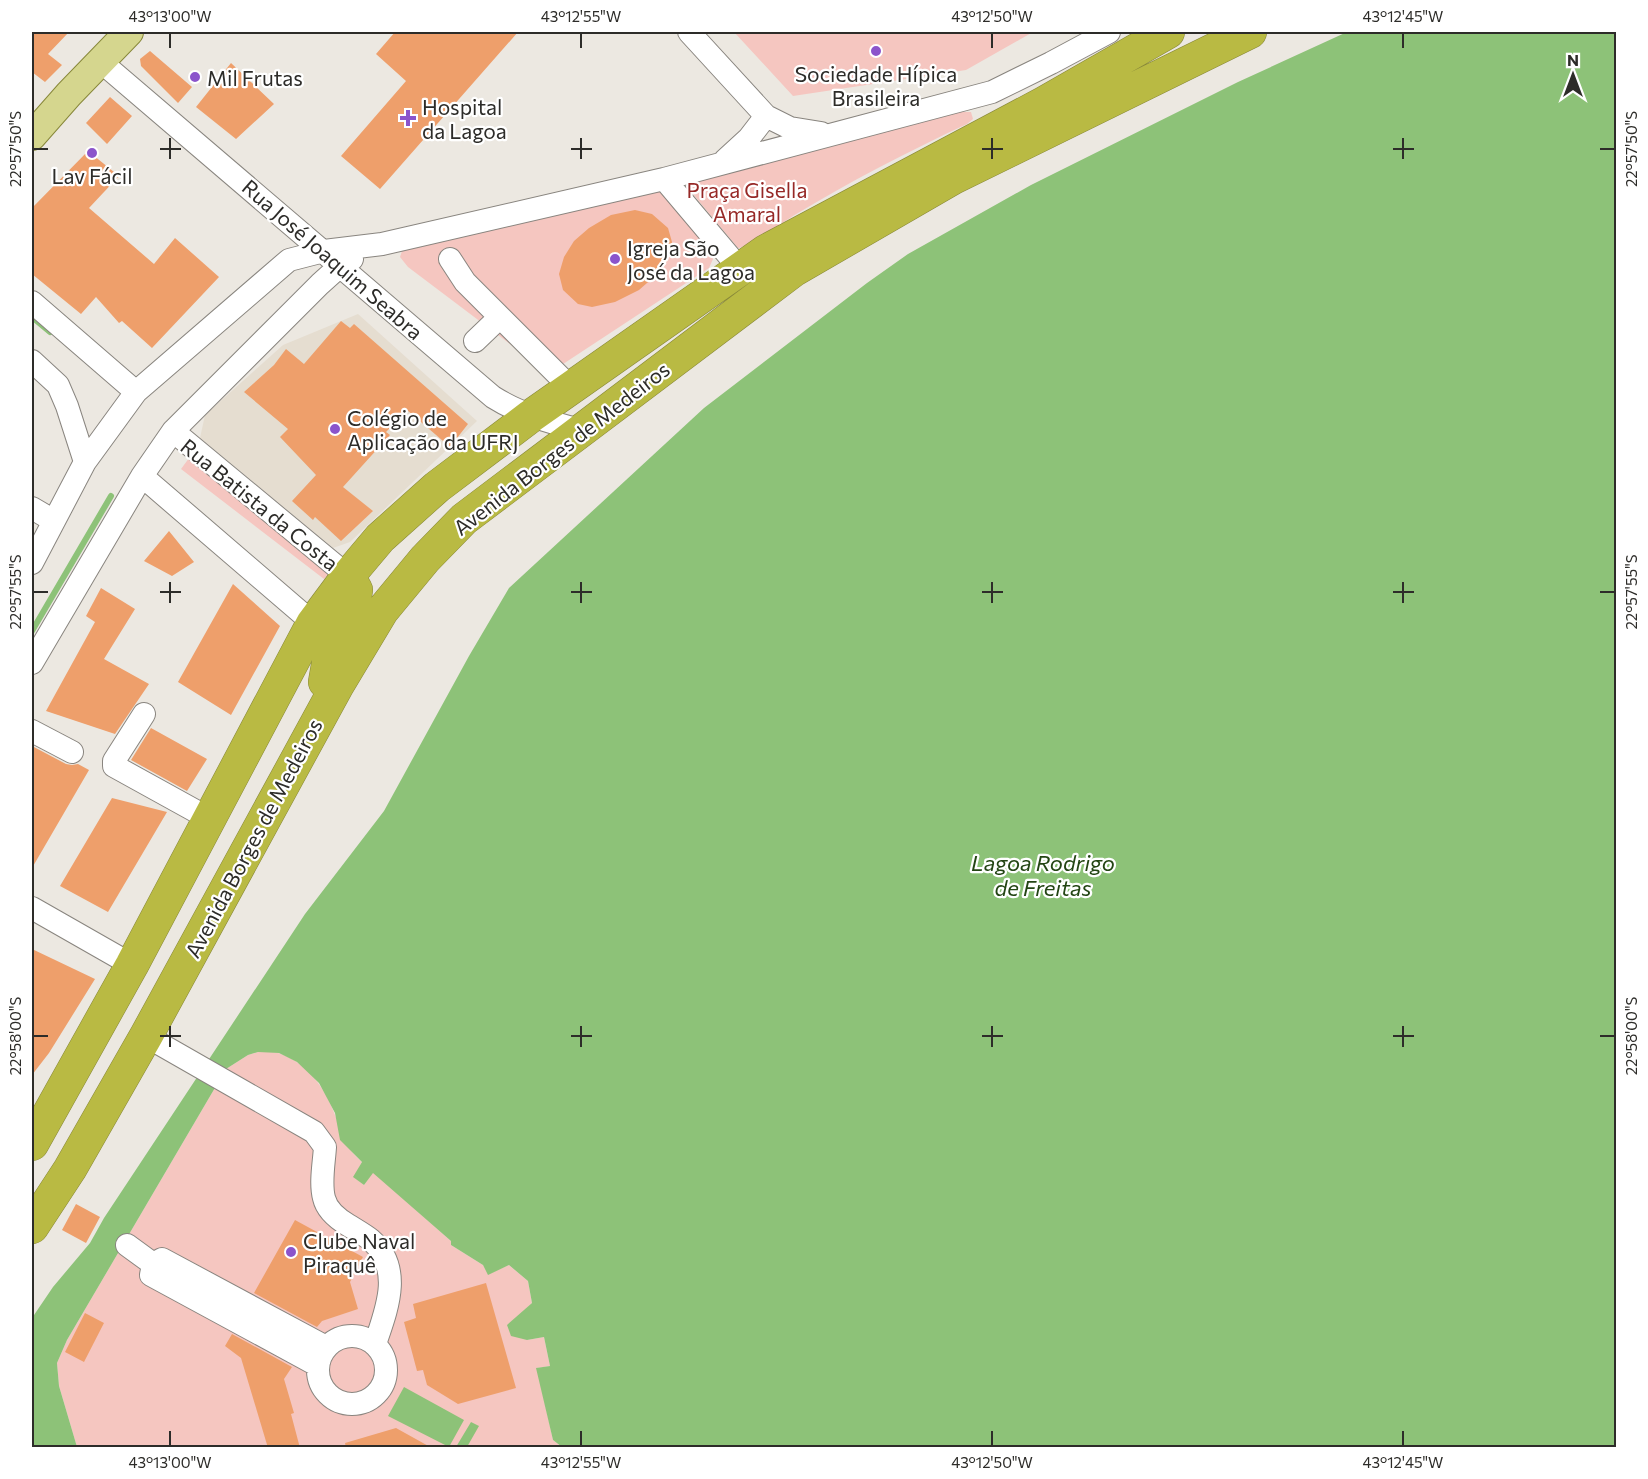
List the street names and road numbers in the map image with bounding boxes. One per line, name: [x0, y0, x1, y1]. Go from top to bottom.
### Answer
street label: Rua José Joaquim Seabra: [238, 174, 428, 344]
street label: Avenida Borges de Medeiros: [448, 356, 674, 540]
street label: Rua Batista da Costa: [176, 433, 344, 575]
street label: Avenida Borges de Medeiros: [179, 714, 327, 962]

